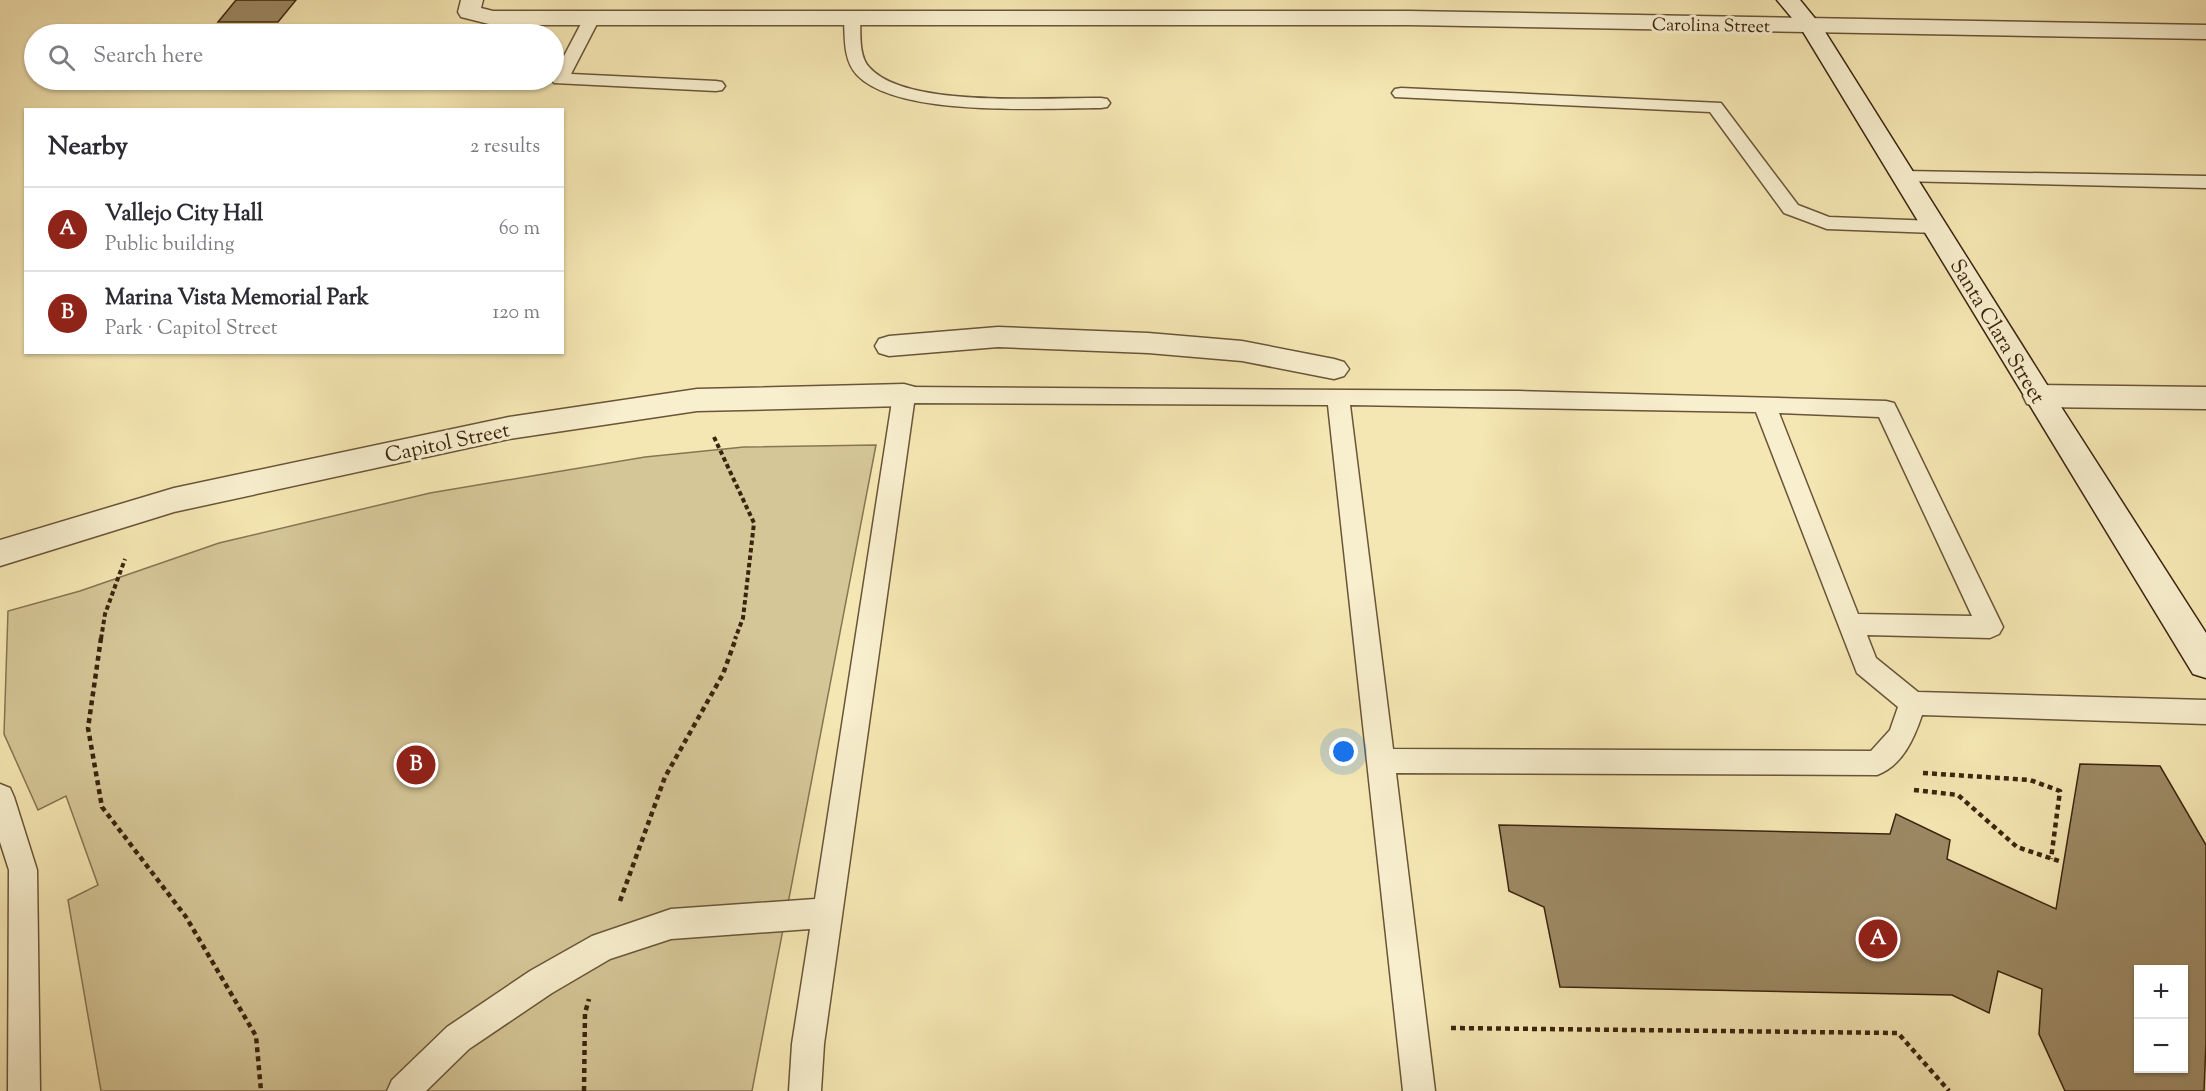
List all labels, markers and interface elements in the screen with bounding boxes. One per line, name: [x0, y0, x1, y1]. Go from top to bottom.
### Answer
street label: Carolina Street: [1652, 13, 1770, 41]
search box: [24, 24, 564, 90]
icon: search: [45, 41, 78, 74]
text: Search here: [93, 41, 203, 73]
text: Nearby: [48, 129, 128, 166]
text: 2 results: [470, 133, 540, 162]
text: Vallejo City Hall: [105, 199, 263, 231]
text: A: [59, 215, 76, 244]
text: 60 m: [499, 215, 540, 244]
text: Public building: [105, 231, 235, 260]
street label: Santa Clara Street: [1941, 254, 2051, 410]
text: Marina Vista Memorial Park: [105, 283, 369, 315]
text: B: [61, 299, 74, 328]
text: 120 m: [492, 299, 540, 328]
text: Park · Capitol Street: [105, 315, 278, 344]
street label: Capitol Street: [382, 416, 513, 472]
your location: [1329, 737, 1358, 766]
pin: B: [396, 742, 436, 788]
pin: A: [1858, 916, 1898, 962]
map controls: [2134, 965, 2188, 1073]
button: +: [2134, 965, 2188, 1019]
button: −: [2134, 1019, 2188, 1073]

